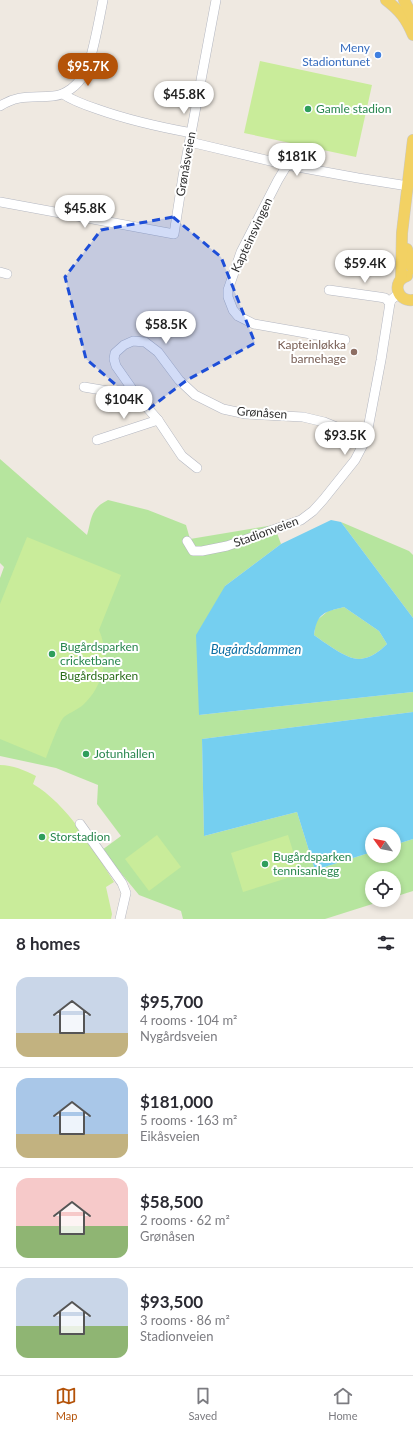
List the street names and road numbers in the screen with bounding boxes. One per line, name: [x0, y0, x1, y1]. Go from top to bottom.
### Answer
street label: Grønåsveien: [172, 130, 199, 198]
street label: Kapteinsvingen: [228, 195, 275, 275]
street label: Grønåsen: [236, 403, 288, 422]
street label: Stadionveien: [231, 513, 300, 550]

